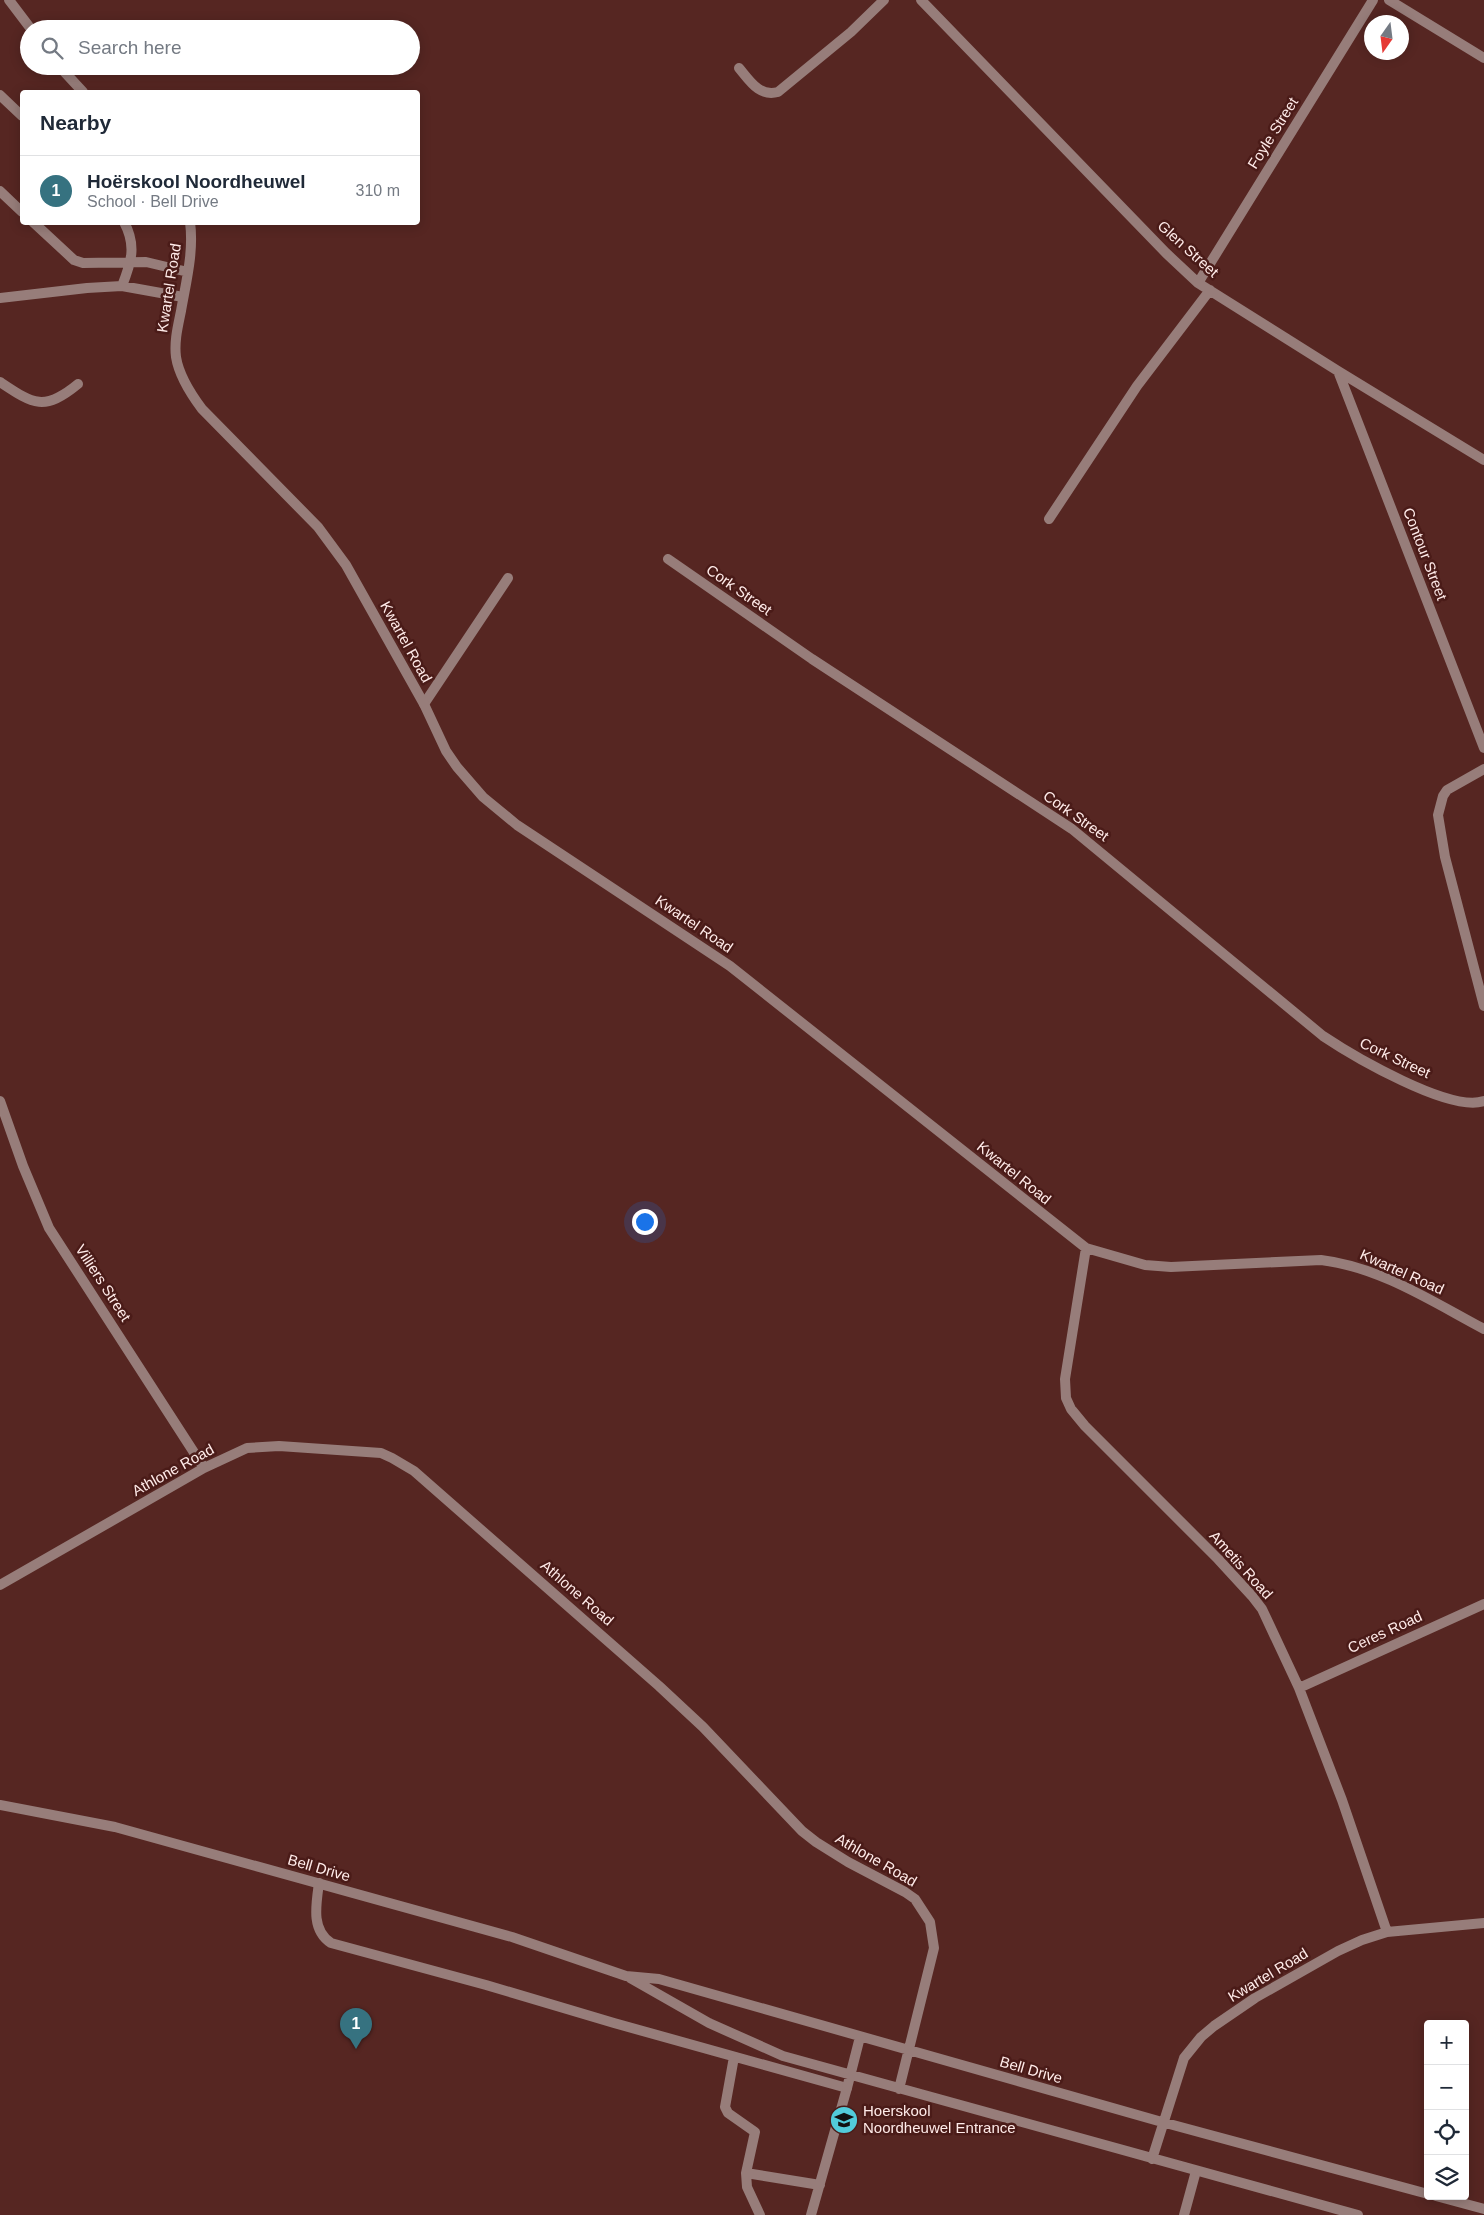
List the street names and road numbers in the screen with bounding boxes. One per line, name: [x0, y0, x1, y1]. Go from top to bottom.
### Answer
street label: Foyle Street: [1244, 93, 1302, 172]
street label: Glen Street: [1154, 217, 1223, 281]
street label: Kwartel Road: [153, 242, 184, 334]
street label: Contour Street: [1400, 505, 1451, 603]
street label: Cork Street: [703, 561, 776, 619]
street label: Kwartel Road: [377, 598, 436, 685]
street label: Cork Street: [1040, 787, 1113, 845]
street label: Kwartel Road: [652, 891, 736, 956]
street label: Cork Street: [1357, 1034, 1434, 1082]
street label: Kwartel Road: [974, 1138, 1055, 1208]
street label: Villiers Street: [72, 1241, 135, 1325]
street label: Kwartel Road: [1358, 1245, 1447, 1298]
street label: Athlone Road: [129, 1440, 217, 1499]
street label: Ametis Road: [1206, 1527, 1276, 1602]
street label: Athlone Road: [537, 1556, 617, 1629]
street label: Ceres Road: [1345, 1607, 1425, 1656]
street label: Athlone Road: [833, 1829, 920, 1890]
street label: Bell Drive: [286, 1851, 352, 1885]
street label: Kwartel Road: [1225, 1944, 1311, 2005]
street label: Bell Drive: [998, 2053, 1064, 2087]

